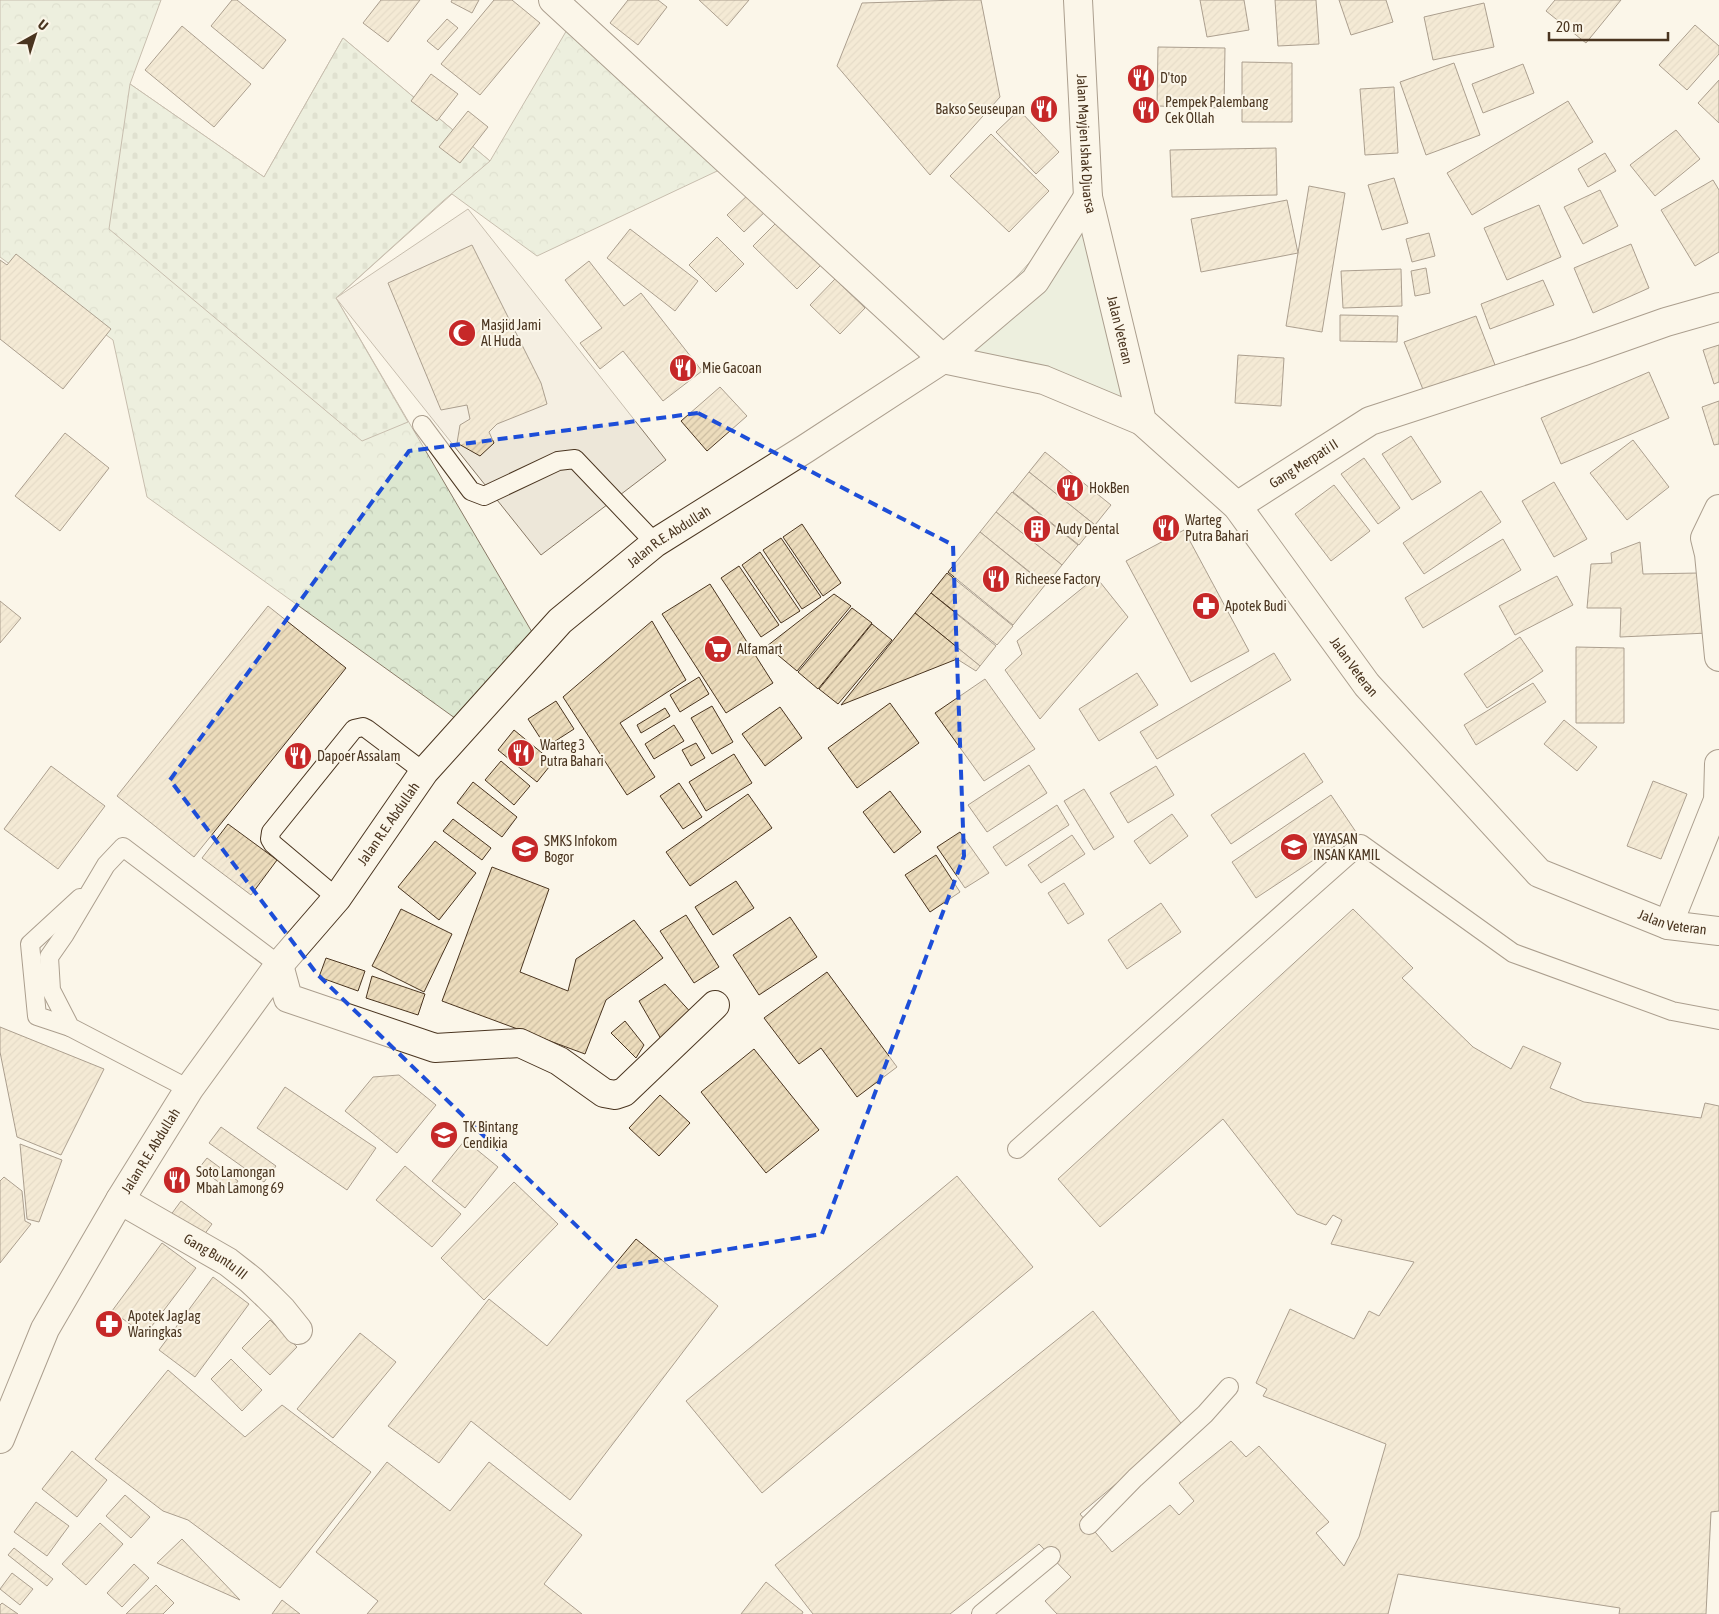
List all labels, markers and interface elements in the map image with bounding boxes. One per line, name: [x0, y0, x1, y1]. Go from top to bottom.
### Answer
north arrow: [10, 10, 60, 60]
scale bar: [1549, 10, 1668, 42]
text: U: [35, 16, 51, 34]
text: 20 m: [1556, 18, 1583, 35]
restaurant icon: D'top: [1126, 63, 1156, 93]
place label: D'top: [1160, 70, 1188, 86]
street label: Jalan Mayjen Ishak Djuarsa: [1074, 74, 1100, 215]
restaurant icon: Bakso Seuseupan: [1029, 94, 1059, 124]
place label: Pempek Palembang Cek Ollah: [1165, 94, 1268, 126]
restaurant icon: Pempek Palembang Cek Ollah: [1131, 95, 1161, 125]
place label: Bakso Seuseupan: [935, 101, 1025, 117]
street label: Jalan Veteran: [1104, 294, 1136, 366]
place label: Masjid Jami Al Huda: [481, 317, 541, 349]
mosque icon: Masjid Jami Al Huda: [447, 318, 477, 348]
restaurant icon: Mie Gacoan: [668, 353, 698, 383]
place label: Mie Gacoan: [702, 360, 762, 376]
street label: Gang Merpati II: [1266, 436, 1341, 491]
restaurant icon: HokBen: [1055, 473, 1085, 503]
place label: HokBen: [1089, 480, 1130, 496]
street label: Jalan R.E. Abdullah: [624, 502, 713, 571]
place label: Warteg Putra Bahari: [1185, 512, 1249, 544]
restaurant icon: Warteg Putra Bahari: [1151, 513, 1181, 543]
building icon: Audy Dental: [1022, 514, 1052, 544]
place label: Audy Dental: [1056, 521, 1119, 537]
restaurant icon: Richeese Factory: [981, 564, 1011, 594]
place label: Richeese Factory: [1015, 571, 1101, 587]
pharmacy icon: Apotek Budi: [1191, 591, 1221, 621]
place label: Apotek Budi: [1225, 598, 1287, 614]
supermarket icon: Alfamart: [703, 634, 733, 664]
street label: Jalan Veteran: [1327, 634, 1381, 700]
place label: Alfamart: [737, 641, 783, 657]
place label: Warteg 3 Putra Bahari: [540, 737, 604, 769]
restaurant icon: Warteg 3 Putra Bahari: [506, 738, 536, 768]
restaurant icon: Dapoer Assalam: [283, 741, 313, 771]
place label: Dapoer Assalam: [317, 748, 401, 764]
street label: Jalan R.E. Abdullah: [354, 779, 423, 868]
place label: YAYASAN INSAN KAMIL: [1313, 831, 1380, 863]
school or university icon: YAYASAN INSAN KAMIL: [1279, 832, 1309, 862]
place label: SMKS Infokom Bogor: [544, 833, 617, 865]
school or university icon: SMKS Infokom Bogor: [510, 834, 540, 864]
street label: Jalan Veteran: [1636, 906, 1708, 937]
street label: Jalan R.E. Abdullah: [118, 1105, 183, 1196]
place label: TK Bintang Cendikia: [463, 1119, 518, 1151]
school or university icon: TK Bintang Cendikia: [429, 1120, 459, 1150]
place label: Soto Lamongan Mbah Lamong 69: [196, 1164, 284, 1196]
restaurant icon: Soto Lamongan Mbah Lamong 69: [162, 1165, 192, 1195]
street label: Gang Buntu III: [181, 1230, 251, 1282]
place label: Apotek JagJag Waringkas: [128, 1308, 200, 1340]
pharmacy icon: Apotek JagJag Waringkas: [94, 1309, 124, 1339]

